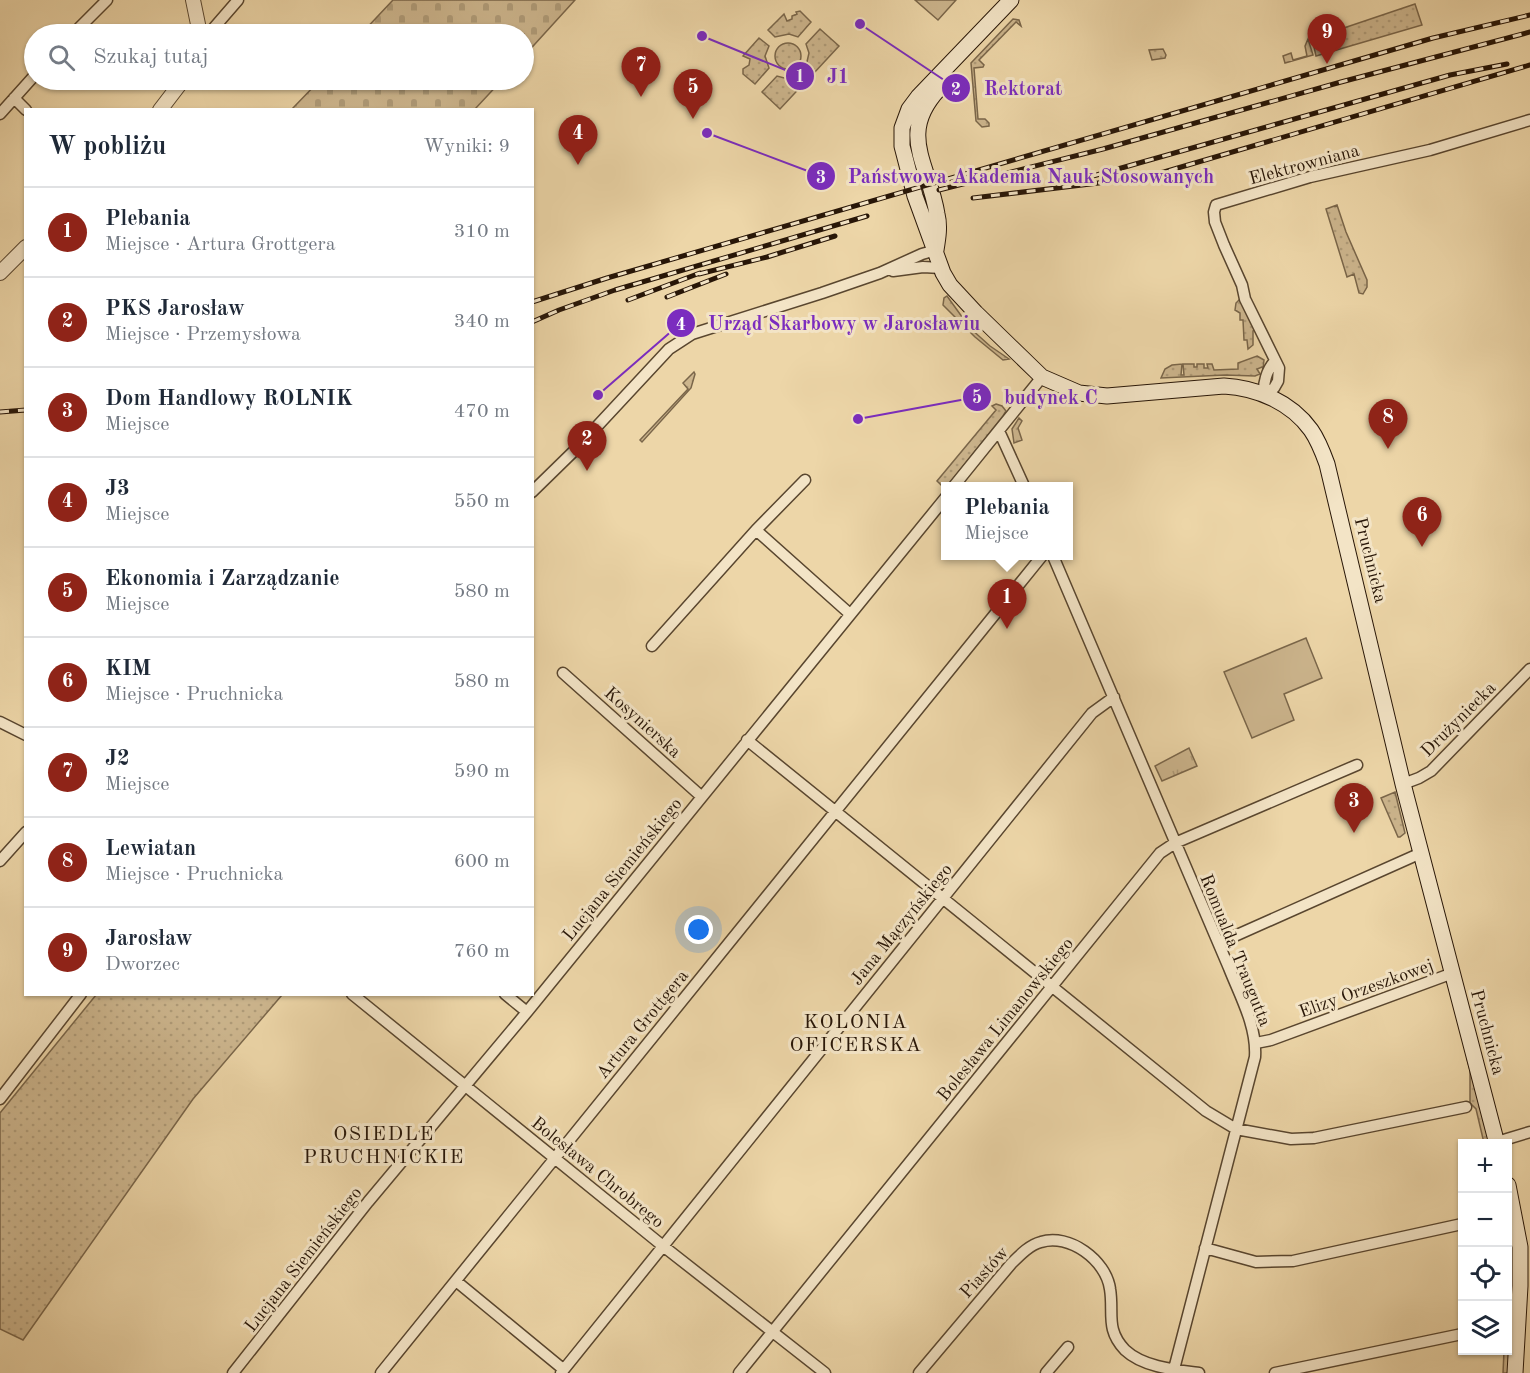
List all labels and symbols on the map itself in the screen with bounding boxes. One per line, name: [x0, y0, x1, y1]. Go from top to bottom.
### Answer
pin: 9: [1308, 14, 1346, 64]
pin: 7: [622, 48, 660, 97]
callout: J1: [785, 57, 861, 95]
text: 1: [795, 68, 805, 86]
text: J1: [827, 68, 849, 88]
callout: Rektorat: [941, 69, 1074, 107]
pin: 5: [674, 70, 712, 119]
text: Rektorat: [984, 80, 1062, 100]
text: 2: [951, 81, 961, 99]
pin: 4: [558, 116, 598, 165]
street label: Elektrowniana: [1247, 142, 1361, 188]
callout: Państwowa Akademia Nauk Stosowanych: [806, 157, 1227, 195]
text: Państwowa Akademia Nauk Stosowanych: [848, 168, 1214, 188]
text: 3: [816, 169, 826, 187]
callout: Urząd Skarbowy w Jarosławiu: [666, 304, 993, 342]
text: Urząd Skarbowy w Jarosławiu: [708, 315, 980, 335]
text: 4: [676, 316, 686, 334]
callout: budynek C: [962, 378, 1109, 416]
text: 5: [972, 389, 982, 407]
text: budynek C: [1004, 389, 1098, 409]
pin: 8: [1368, 400, 1408, 449]
pin: 2: [568, 422, 606, 471]
pin: 6: [1402, 498, 1442, 547]
street label: Pruchnicka: [1351, 516, 1389, 605]
pin: 1: [988, 580, 1026, 629]
street label: Drużyniecka: [1418, 679, 1500, 761]
street label: Kosynierska: [601, 684, 684, 762]
pin: 3: [1334, 784, 1374, 833]
street label: Lucjana Siemieńskiego: [560, 795, 686, 945]
street label: Jana Mączyńskiego: [848, 861, 956, 989]
street label: Romualda Traugutta: [1196, 872, 1274, 1029]
your location: [684, 915, 713, 944]
street label: Bolesława Limanowskiego: [934, 934, 1077, 1105]
street label: Elizy Orzeszkowej: [1297, 956, 1436, 1022]
street label: Artura Grottgera: [593, 967, 692, 1083]
street label: Pruchnicka: [1467, 988, 1507, 1077]
district label: KOLONIA OFICERSKA: [789, 1013, 923, 1056]
street label: Bolesława Chrobrego: [528, 1114, 667, 1232]
district label: OSIEDLE PRUCHNICKIE: [303, 1125, 465, 1168]
street label: Lucjana Siemieńskiego: [242, 1184, 366, 1335]
street label: Piastów: [957, 1243, 1012, 1302]

